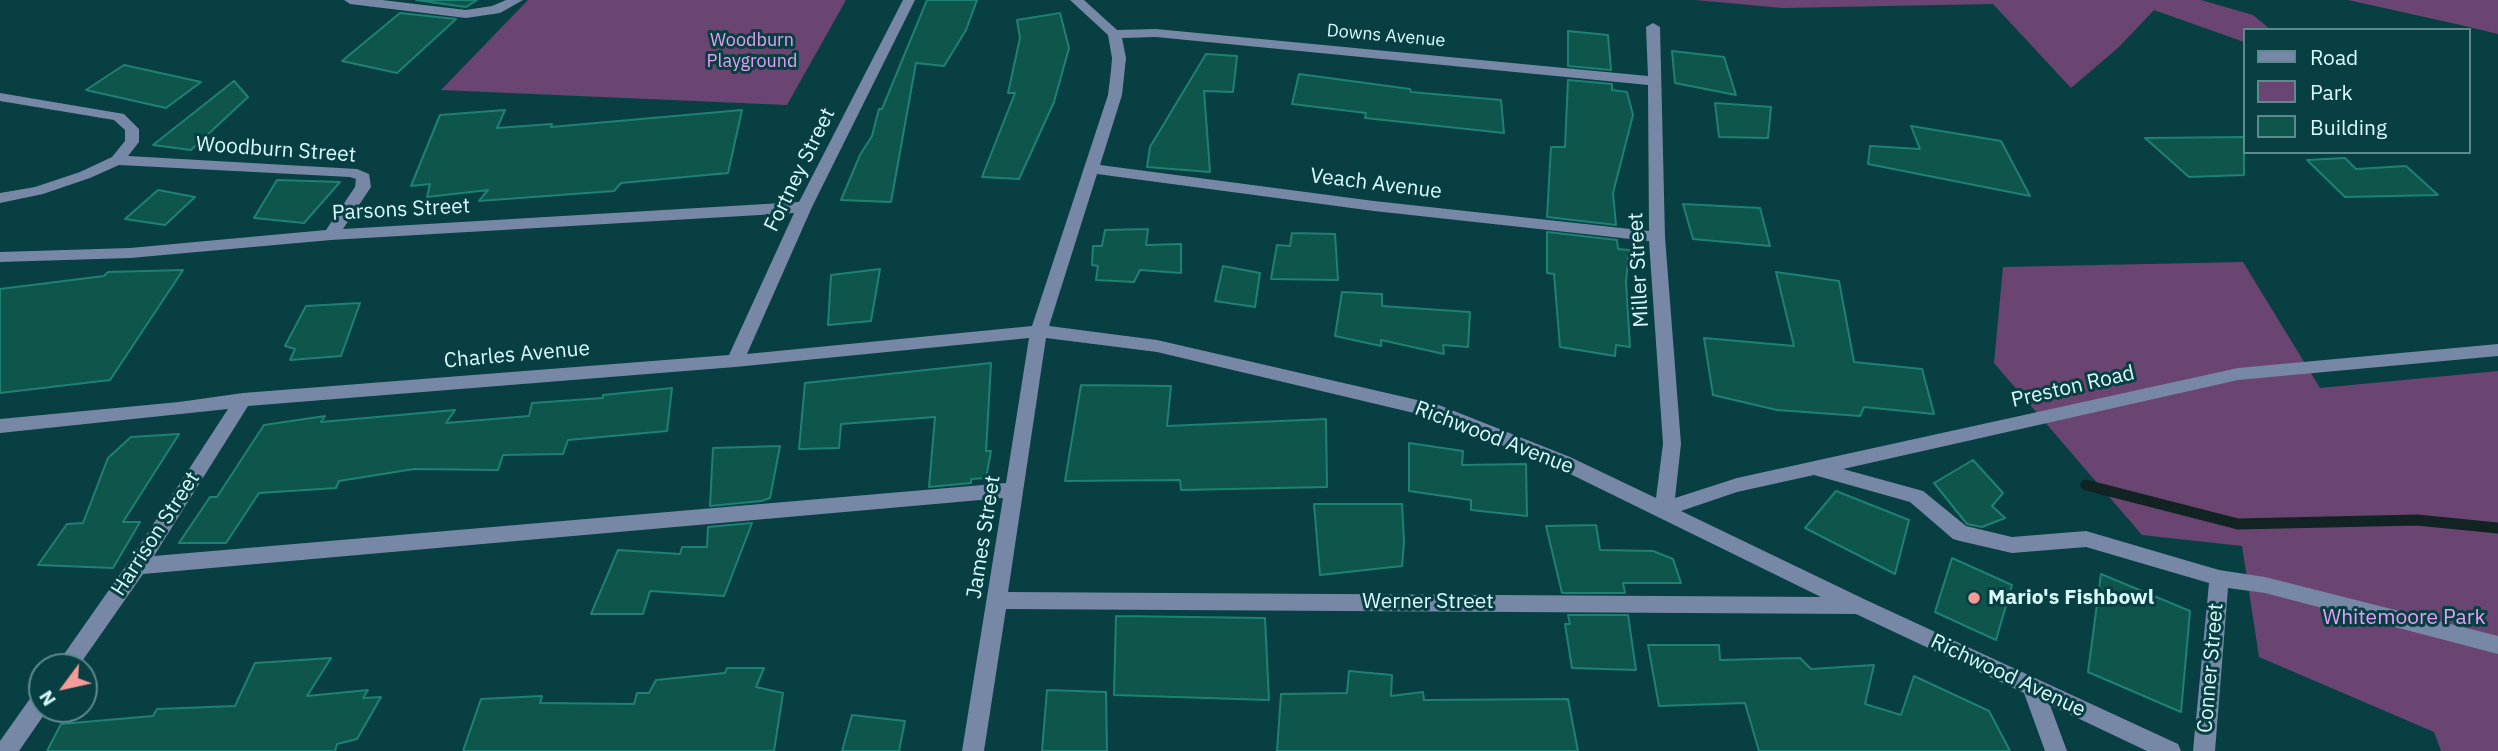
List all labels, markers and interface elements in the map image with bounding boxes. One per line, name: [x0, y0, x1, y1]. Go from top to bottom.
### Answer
street label: Downs Avenue: [1326, 20, 1446, 52]
legend: [2242, 28, 2470, 154]
park label: Woodburn Playground: [707, 30, 797, 72]
text: Road: [2310, 43, 2358, 71]
text: Park: [2310, 78, 2353, 106]
street label: Fortney Street: [759, 104, 841, 236]
text: Building: [2310, 113, 2387, 141]
street label: Woodburn Street: [195, 132, 357, 168]
street label: Veach Avenue: [1309, 163, 1443, 205]
street label: Parsons Street: [331, 194, 471, 226]
street label: Miller Street: [1623, 212, 1655, 328]
street label: Charles Avenue: [443, 336, 591, 374]
street label: Preston Road: [2009, 361, 2137, 413]
street label: Richwood Avenue: [1411, 396, 1577, 480]
street label: Harrison Street: [106, 467, 206, 601]
street label: James Street: [962, 474, 1006, 600]
place label: Mario's Fishbowl: [1988, 585, 2154, 611]
street label: Werner Street: [1362, 589, 1494, 615]
marker: Mario's Fishbowl: [1966, 590, 1982, 606]
street label: Conner Street: [2193, 602, 2229, 734]
park label: Whitemoore Park: [2322, 605, 2486, 631]
street label: Richwood Avenue: [1927, 629, 2089, 723]
north arrow: [28, 653, 98, 723]
text: N: [33, 686, 61, 711]

